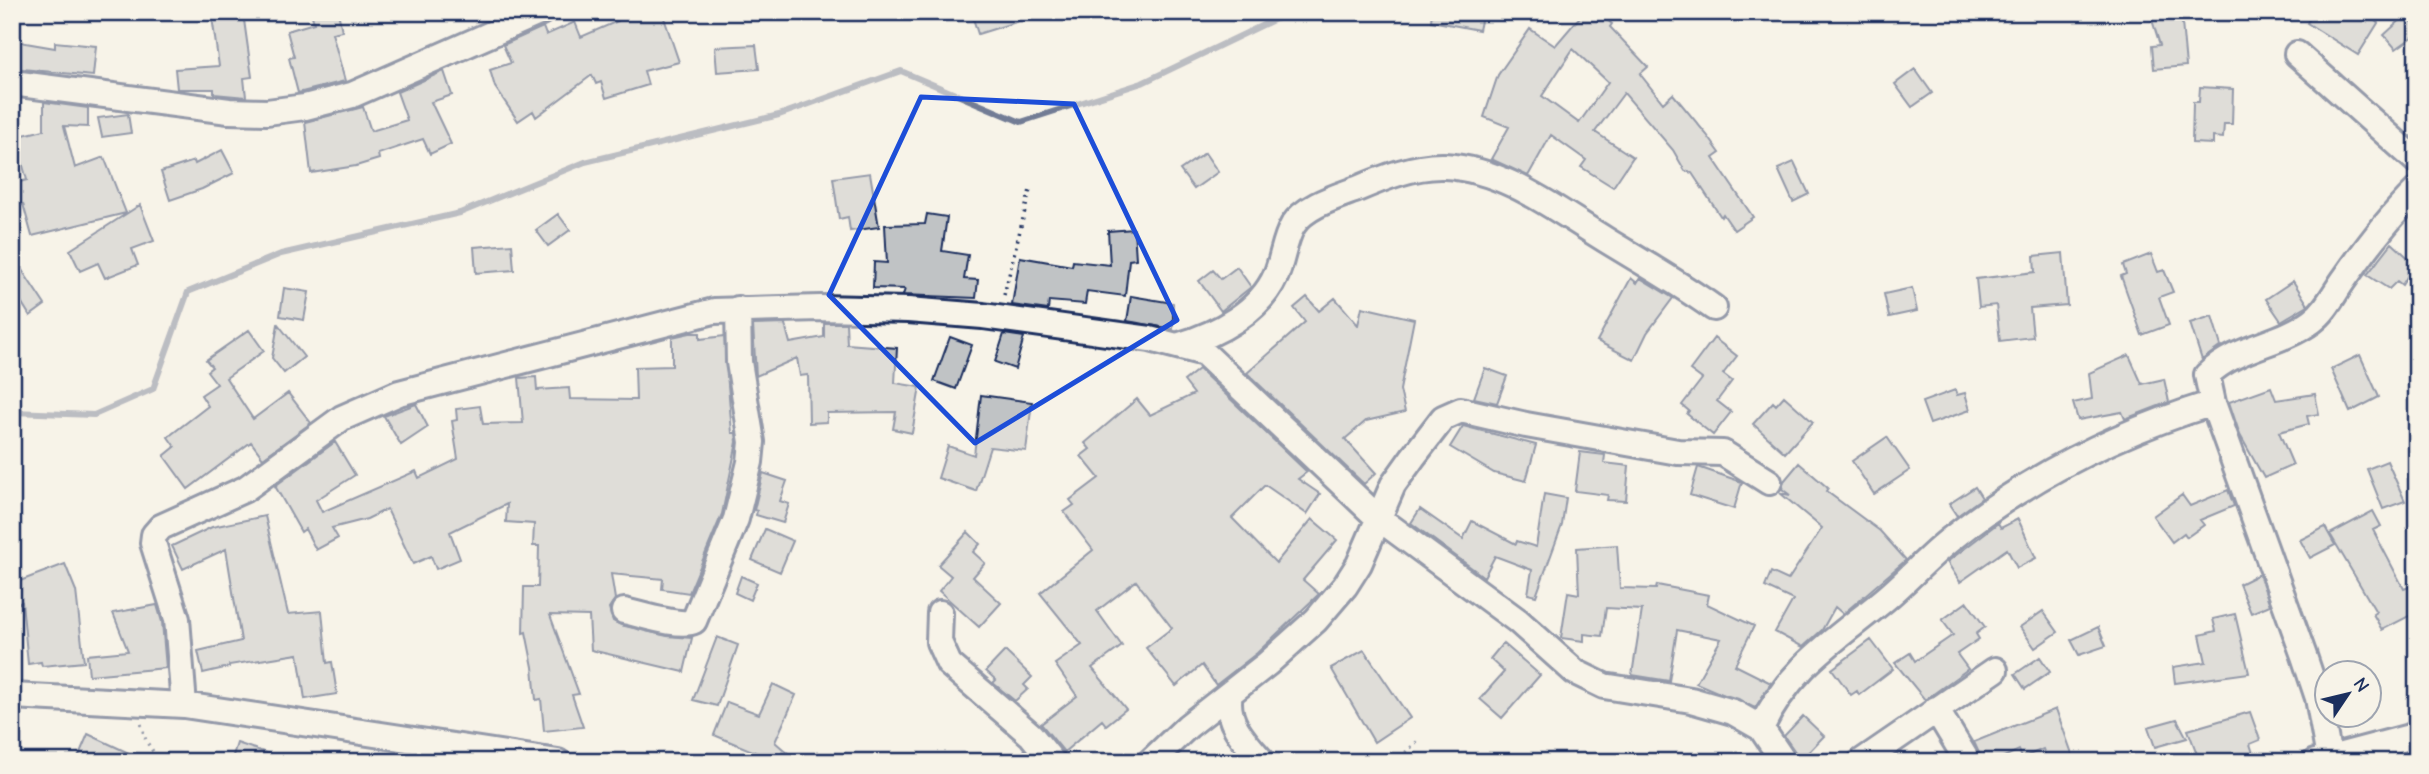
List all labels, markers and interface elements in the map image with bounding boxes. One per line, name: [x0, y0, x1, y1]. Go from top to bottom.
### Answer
north arrow: [2314, 658, 2384, 728]
text: N: [2349, 673, 2374, 696]

